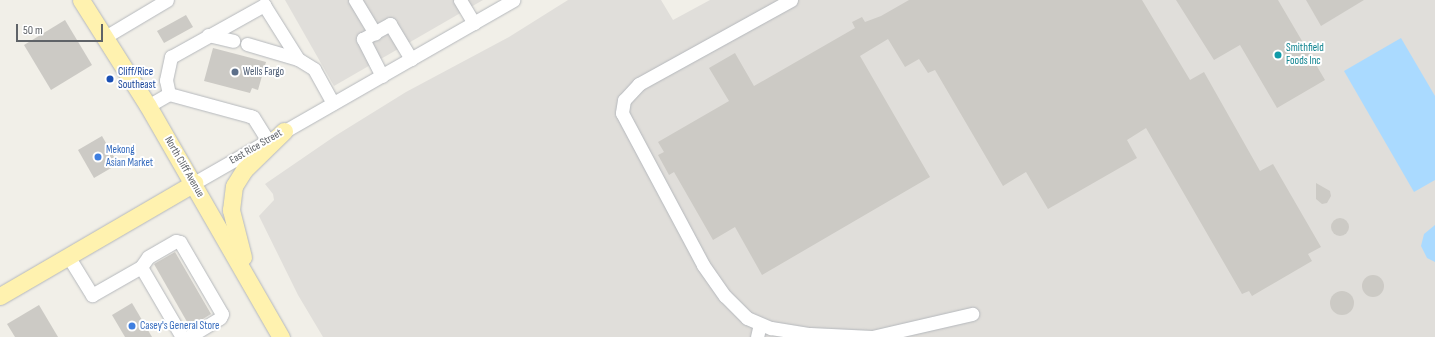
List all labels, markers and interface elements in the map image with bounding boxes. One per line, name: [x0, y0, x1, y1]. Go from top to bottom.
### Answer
scale bar: [18, 16, 105, 42]
text: 50 m: [23, 23, 43, 38]
place label: Smithfield Foods Inc: [1286, 42, 1324, 68]
marker: Smithfield Foods Inc: [1273, 50, 1283, 60]
place label: Wells Fargo: [243, 65, 284, 79]
place label: Cliff/Rice Southeast: [118, 66, 156, 92]
marker: Wells Fargo: [230, 67, 240, 77]
marker: Cliff/Rice Southeast: [105, 74, 115, 84]
street label: East Rice Street: [227, 127, 285, 167]
street label: North Cliff Avenue: [161, 134, 207, 200]
place label: Mekong Asian Market: [106, 144, 153, 170]
marker: Mekong Asian Market: [93, 152, 103, 162]
place label: Casey's General Store: [140, 319, 219, 333]
marker: Casey's General Store: [127, 321, 137, 331]

